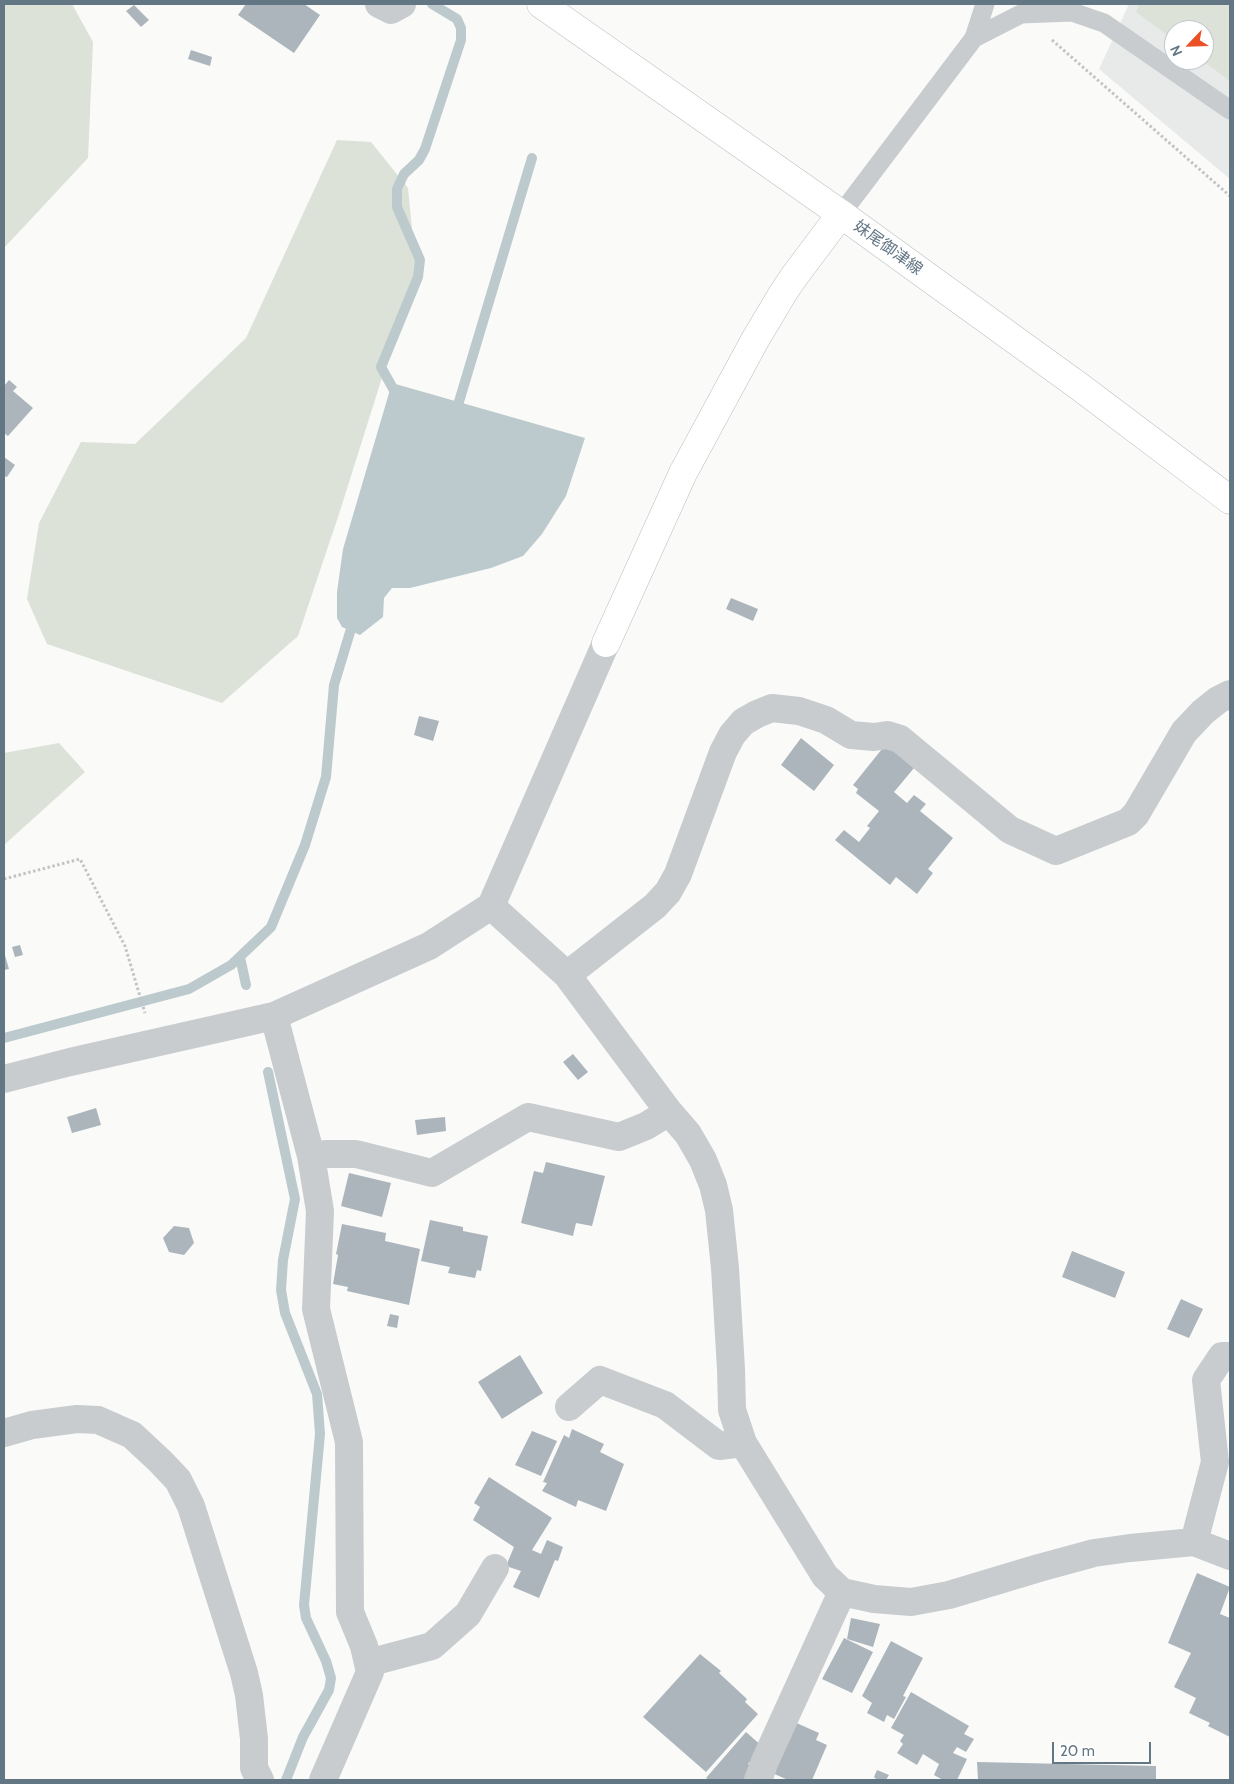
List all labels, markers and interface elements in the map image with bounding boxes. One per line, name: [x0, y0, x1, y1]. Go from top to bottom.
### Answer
north arrow: [1164, 20, 1214, 70]
text: N: [1166, 43, 1186, 59]
street label: 妹尾御津線: [850, 217, 926, 279]
scale bar: [1054, 1732, 1153, 1764]
text: 20 m: [1060, 1742, 1095, 1760]

